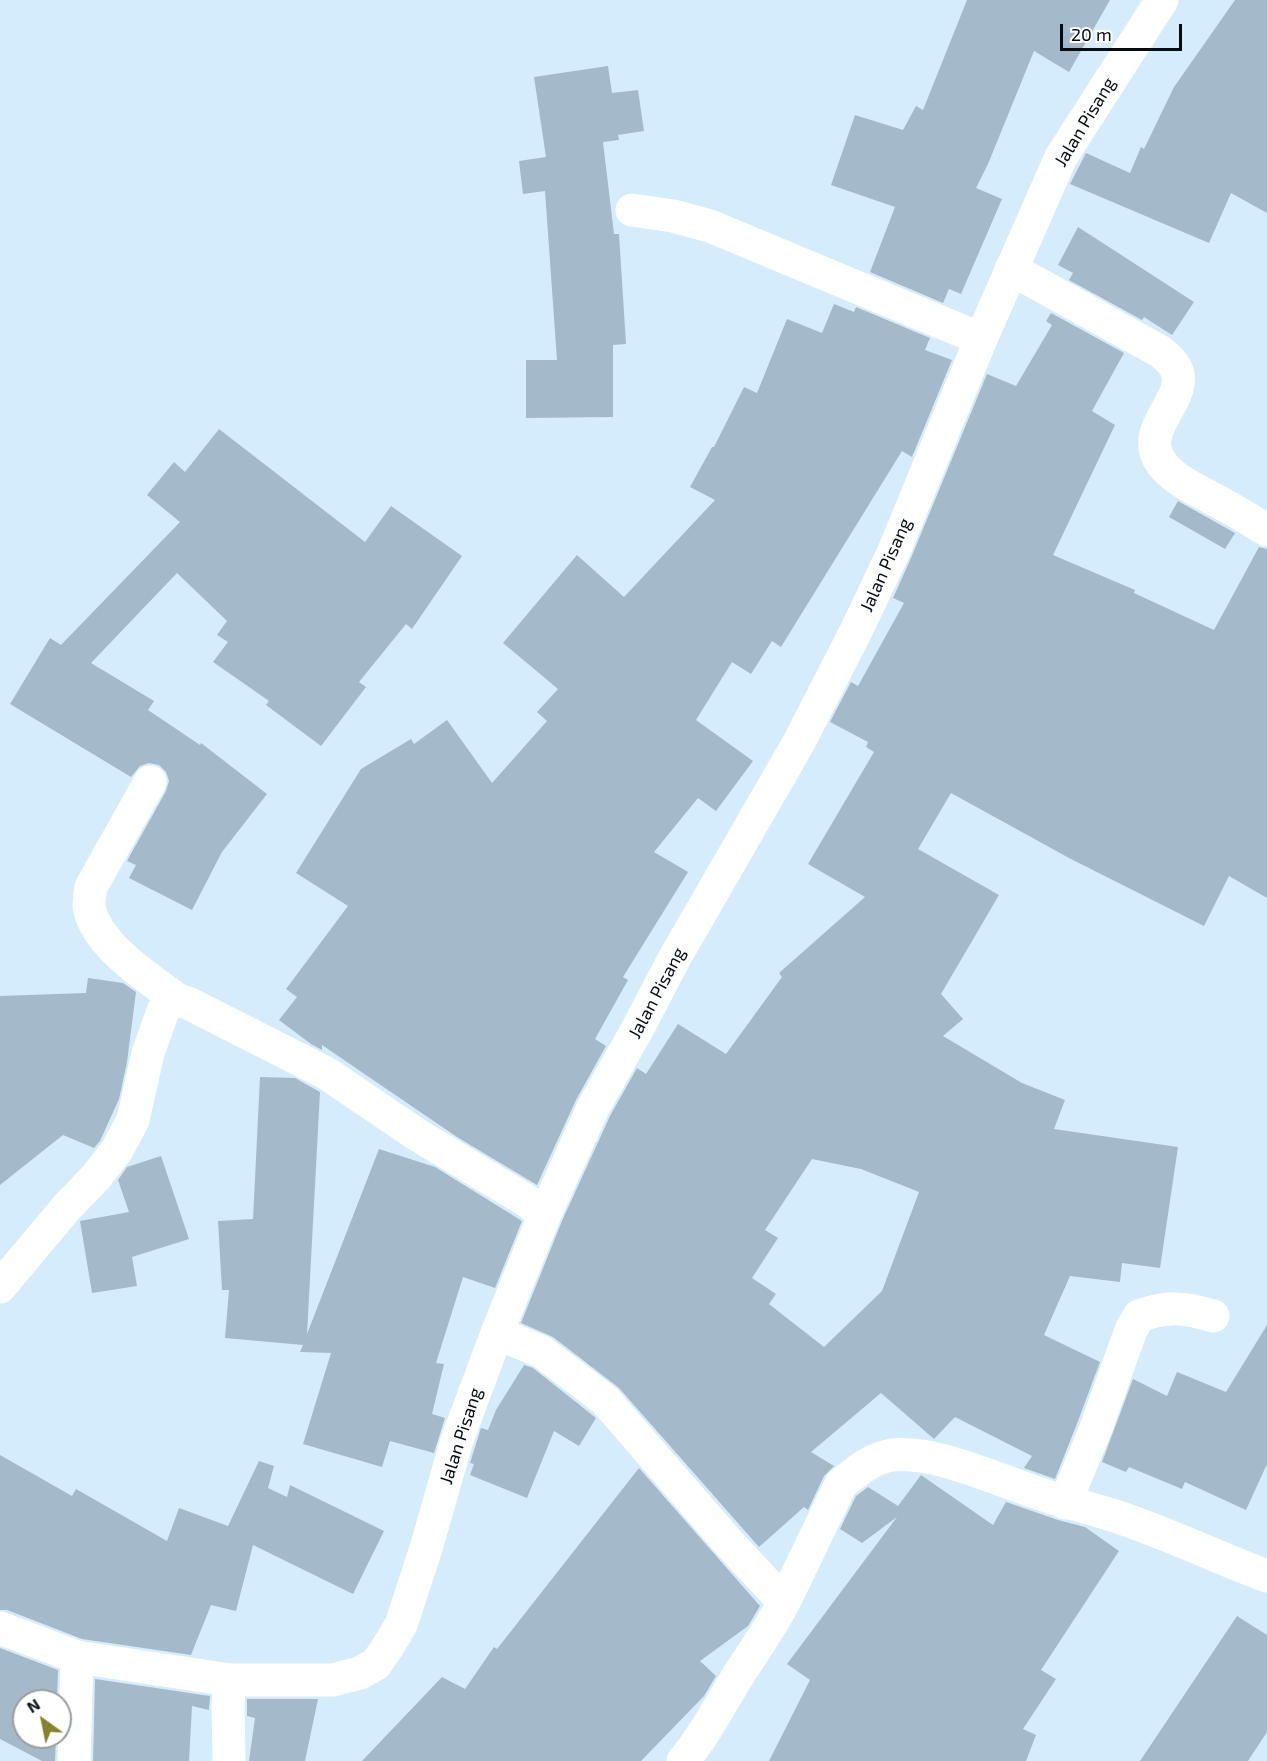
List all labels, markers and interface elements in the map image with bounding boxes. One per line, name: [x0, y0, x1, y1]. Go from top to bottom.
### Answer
scale bar: [1063, 12, 1184, 50]
text: 20 m: [1071, 23, 1112, 45]
street label: Jalan Pisang: [1050, 73, 1120, 171]
street label: Jalan Pisang: [856, 515, 916, 615]
street label: Jalan Pisang: [624, 944, 690, 1042]
street label: Jalan Pisang: [435, 1385, 487, 1487]
north arrow: [12, 1689, 72, 1749]
text: N: [23, 1694, 43, 1716]

